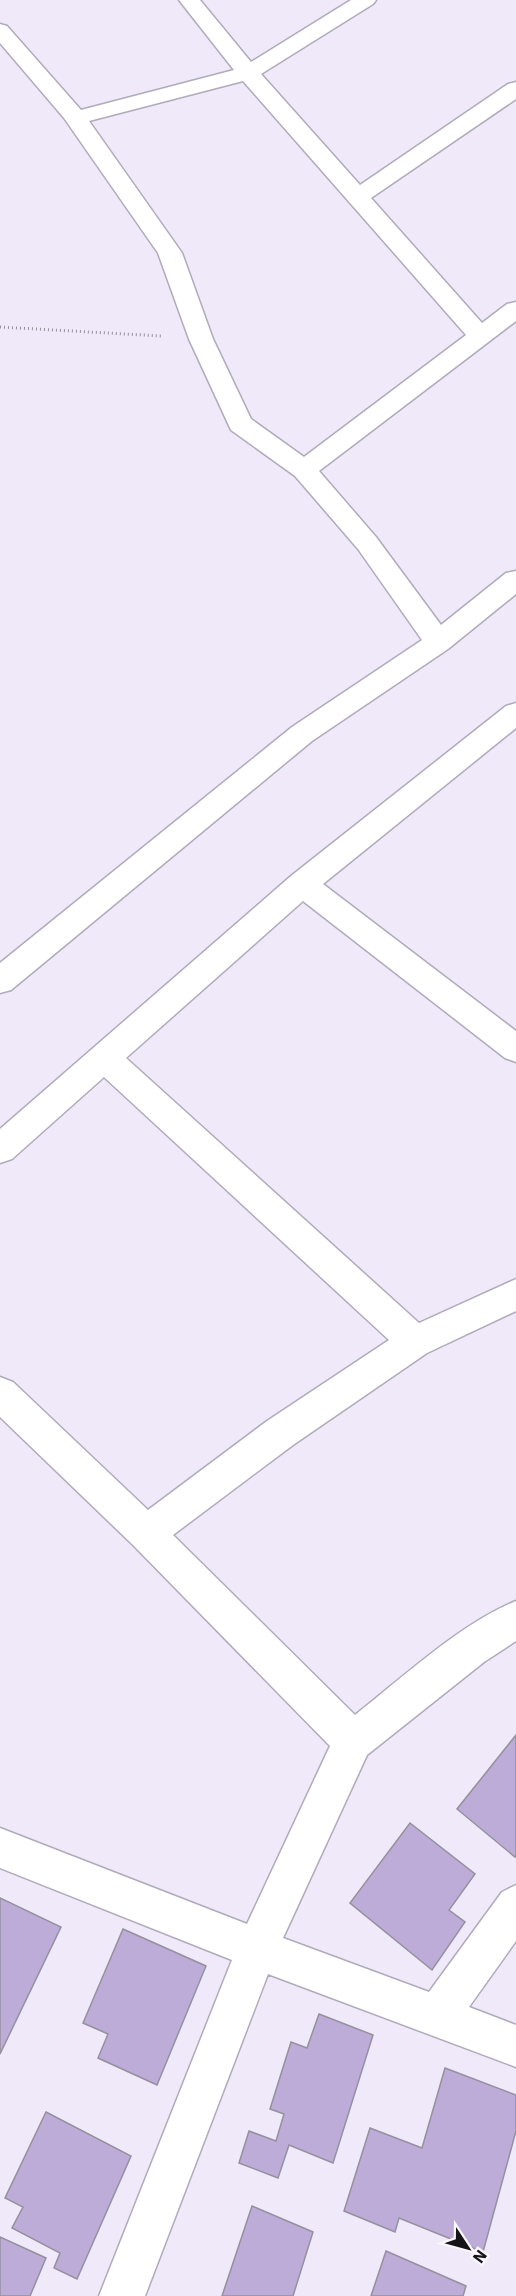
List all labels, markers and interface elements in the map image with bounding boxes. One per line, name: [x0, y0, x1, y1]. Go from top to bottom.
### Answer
north arrow: [438, 2218, 498, 2278]
text: N: [469, 2246, 492, 2267]

